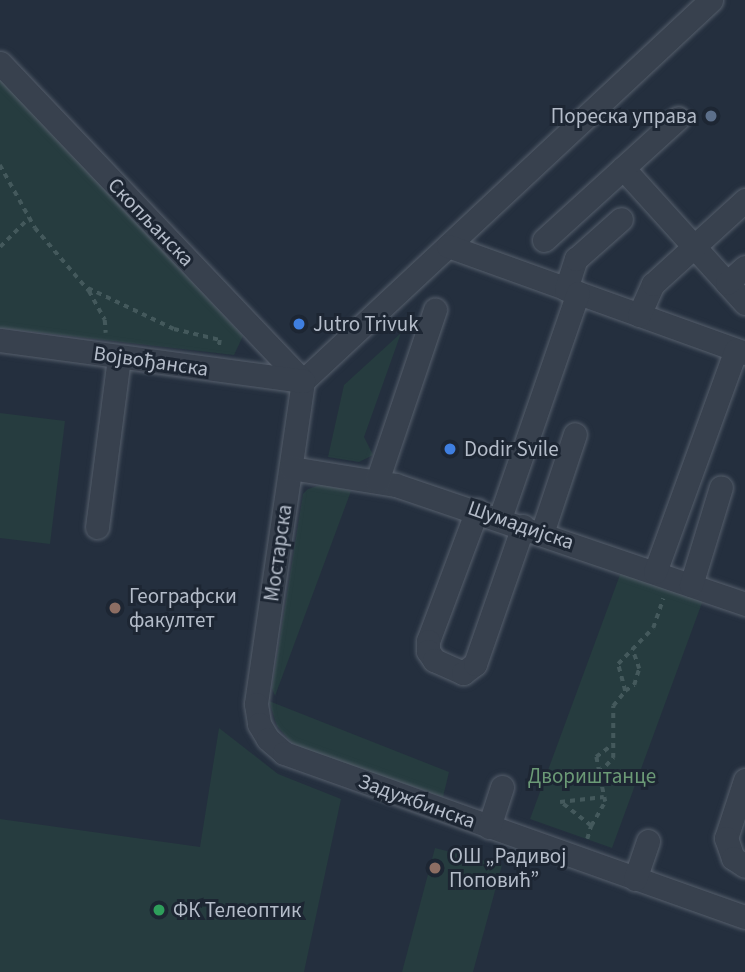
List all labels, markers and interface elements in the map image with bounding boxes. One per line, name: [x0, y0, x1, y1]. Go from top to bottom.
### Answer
place label: Пореска управа: [551, 103, 697, 129]
marker: Пореска управа: [703, 108, 719, 124]
street label: Скопљанска: [103, 173, 199, 271]
place label: Jutro Trivuk: [313, 311, 419, 337]
marker: Jutro Trivuk: [291, 316, 307, 332]
street label: Војвођанска: [92, 340, 210, 382]
place label: Dodir Svile: [464, 436, 559, 462]
marker: Dodir Svile: [442, 441, 458, 457]
street label: Шумадијска: [465, 495, 577, 555]
street label: Мостарска: [259, 503, 297, 603]
place label: Географски факултет: [129, 583, 237, 633]
marker: Географски факултет: [107, 600, 123, 616]
park label: Двориштанце: [528, 763, 656, 789]
street label: Задужбинска: [355, 768, 479, 834]
place label: ОШ „Радивој Поповић”: [449, 843, 566, 893]
marker: ОШ „Радивој Поповић”: [427, 860, 443, 876]
place label: ФК Телеоптик: [173, 897, 301, 923]
marker: ФК Телеоптик: [151, 902, 167, 918]

